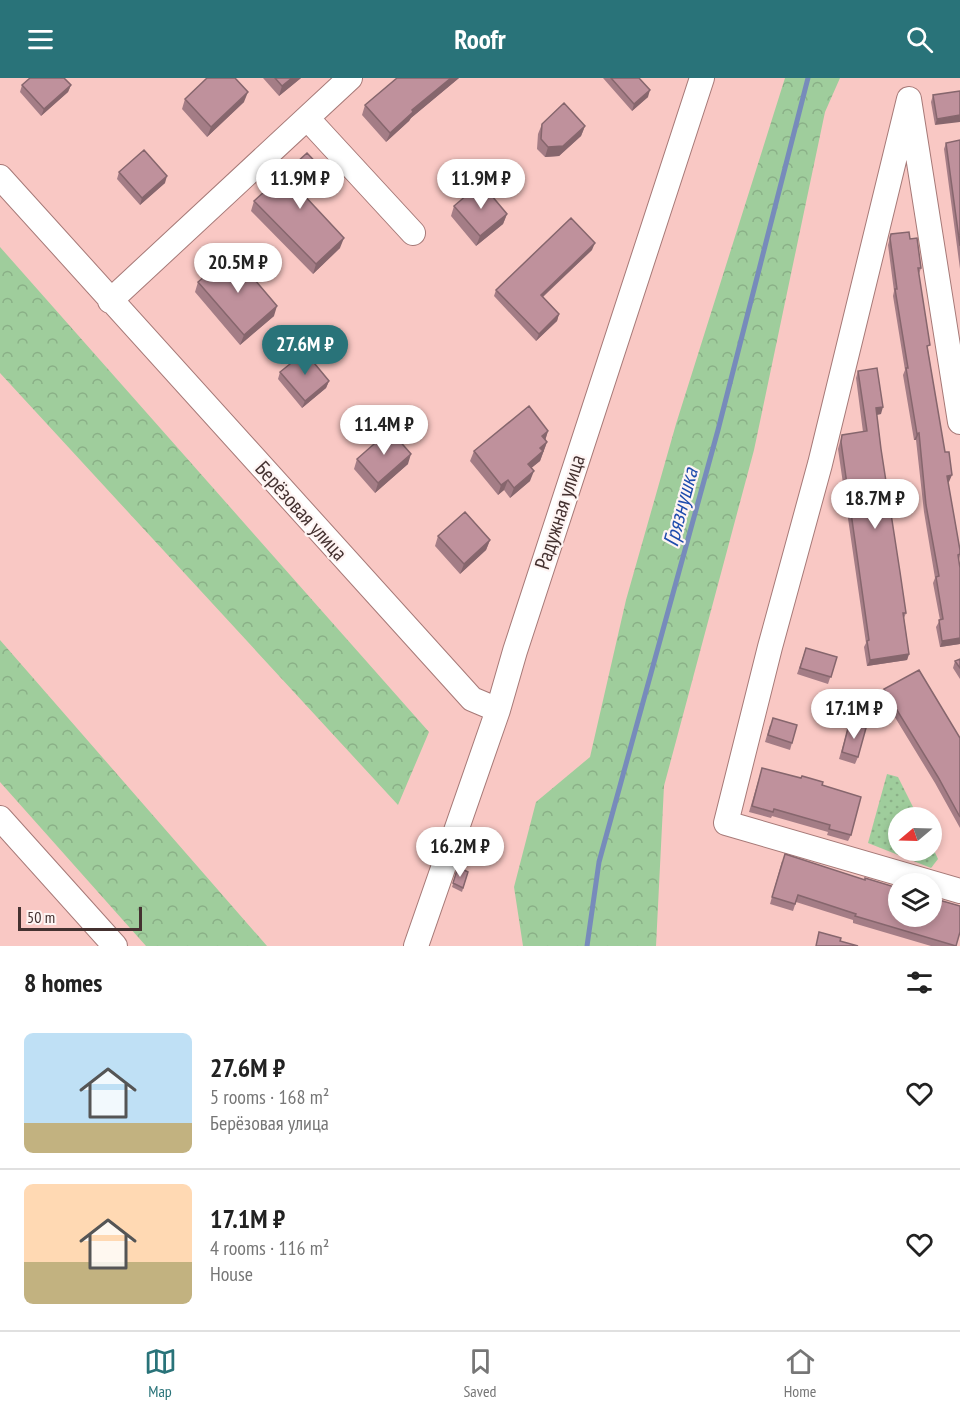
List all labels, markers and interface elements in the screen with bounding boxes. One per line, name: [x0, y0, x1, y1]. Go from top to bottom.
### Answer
text: Roofr: [454, 22, 506, 56]
icon: menu: [24, 23, 57, 56]
icon: search: [903, 23, 936, 56]
pin: 11.9M ₽: [245, 159, 355, 210]
pin: 11.9M ₽: [426, 159, 536, 210]
text: 11.9M ₽: [270, 165, 330, 191]
text: 11.9M ₽: [451, 165, 511, 191]
pin: 20.5M ₽: [183, 243, 293, 294]
text: 20.5M ₽: [208, 249, 268, 275]
pin: 27.6M ₽: [250, 325, 360, 376]
text: 27.6M ₽: [276, 331, 334, 357]
pin: 11.4M ₽: [329, 405, 439, 456]
text: 11.4M ₽: [354, 411, 414, 437]
street label: Радужная улица: [528, 451, 591, 573]
street label: Берёзовая улица: [250, 455, 353, 566]
water label: Грязнушка: [656, 464, 704, 549]
pin: 18.7M ₽: [820, 479, 930, 530]
text: 18.7M ₽: [845, 485, 905, 511]
pin: 17.1M ₽: [799, 689, 909, 740]
text: 17.1M ₽: [825, 695, 883, 721]
north arrow: [888, 807, 942, 861]
map controls: [888, 807, 942, 927]
pin: 16.2M ₽: [405, 827, 515, 878]
text: 16.2M ₽: [430, 833, 490, 859]
button: layers: [888, 873, 942, 927]
scale bar: [18, 904, 142, 932]
text: 50 m: [27, 907, 55, 927]
text: 8 homes: [24, 966, 102, 999]
icon: filters: [903, 966, 936, 999]
text: 27.6M ₽: [210, 1051, 285, 1084]
icon: home: [72, 1057, 144, 1129]
icon: heart: [903, 1077, 936, 1110]
text: 5 rooms · 168 m²: [210, 1084, 329, 1110]
text: Берёзовая улица: [210, 1110, 329, 1136]
text: 17.1M ₽: [210, 1202, 285, 1235]
icon: home: [72, 1208, 144, 1280]
icon: heart: [903, 1228, 936, 1261]
text: 4 rooms · 116 m²: [210, 1235, 329, 1261]
text: House: [210, 1261, 253, 1287]
tab: Map: [144, 1345, 177, 1401]
tab: Saved: [464, 1345, 497, 1401]
tab: Home: [784, 1345, 817, 1401]

